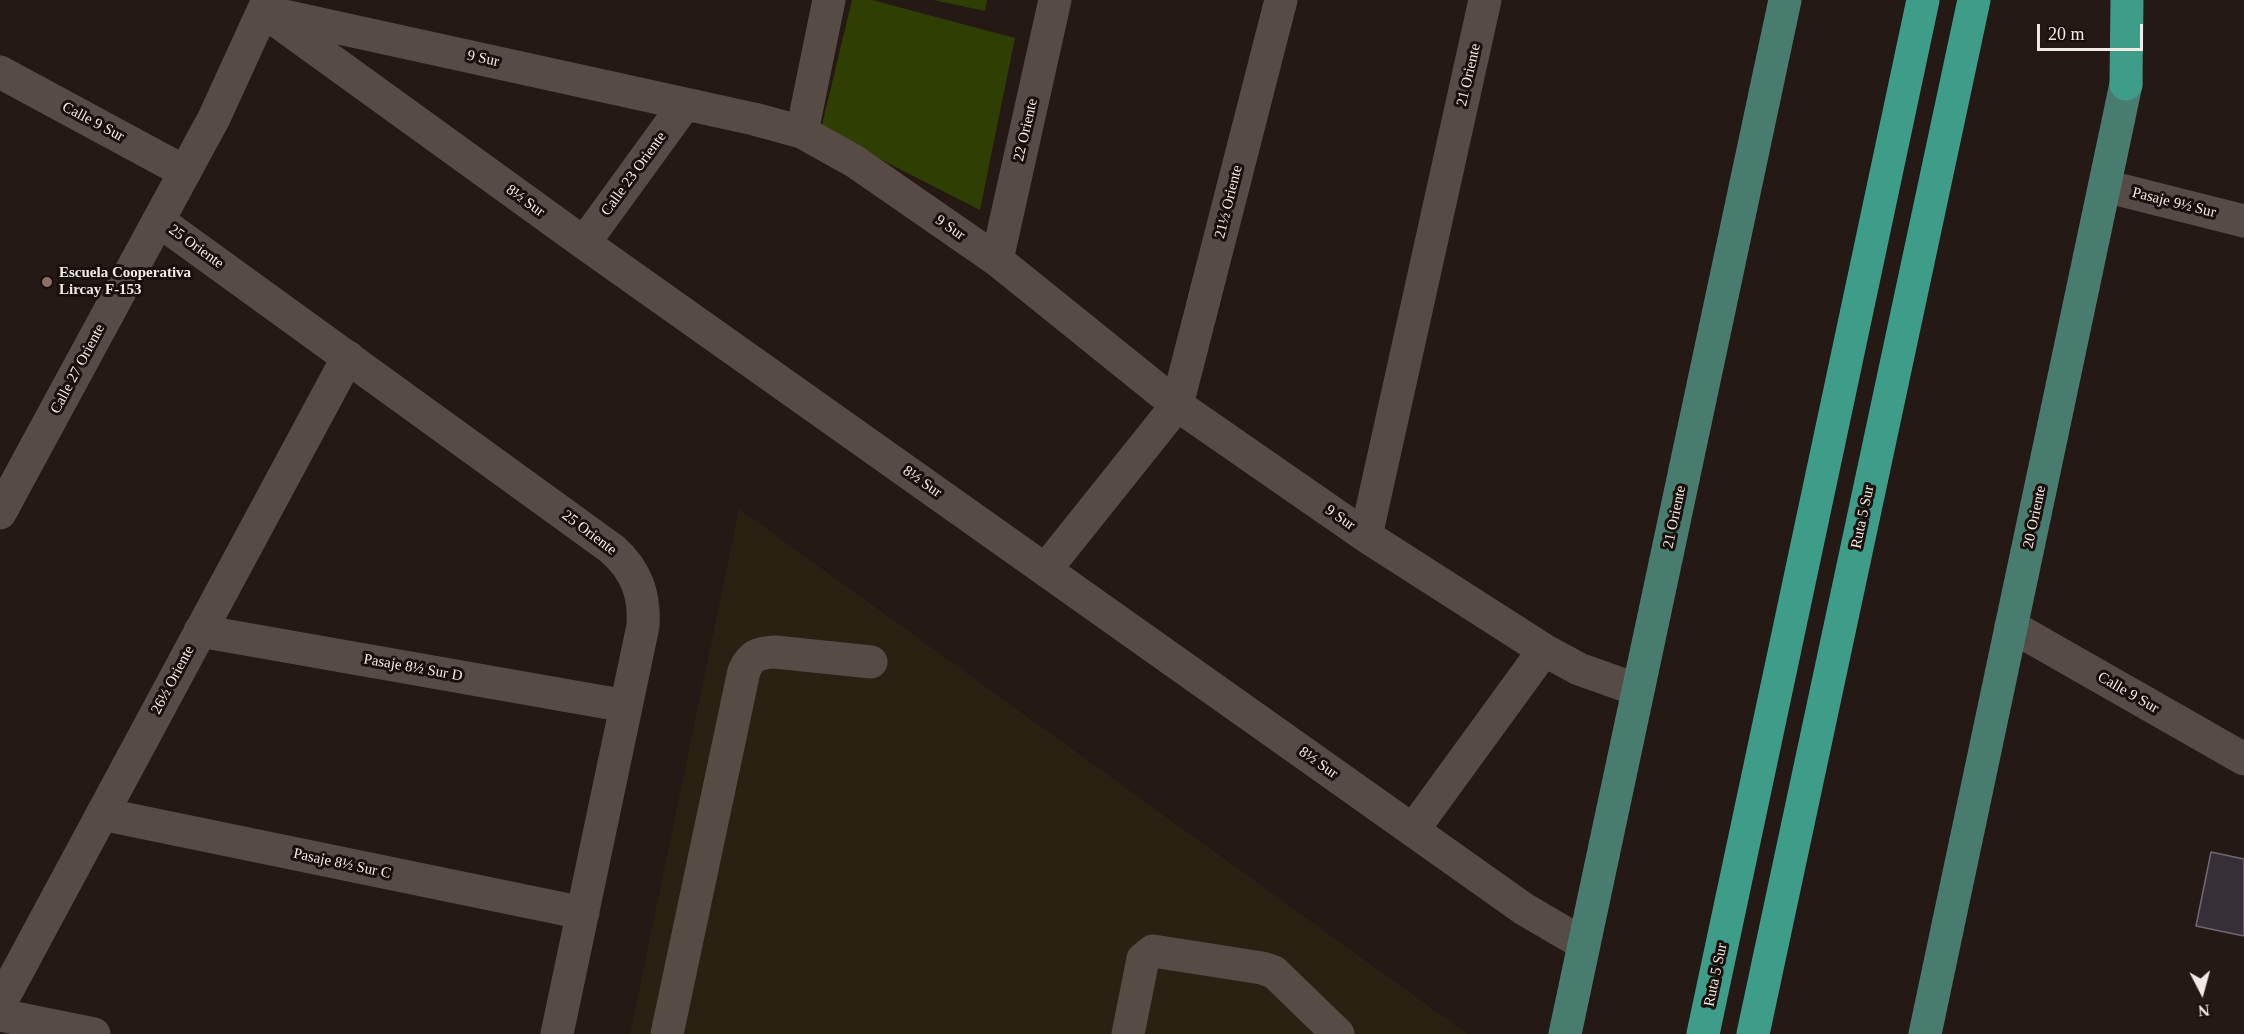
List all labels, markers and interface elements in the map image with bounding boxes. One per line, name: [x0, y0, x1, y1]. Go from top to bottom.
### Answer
scale bar: [2040, 12, 2146, 50]
text: 20 m: [2048, 24, 2085, 44]
street label: 21 Oriente: [1453, 42, 1485, 108]
street label: 9 Sur: [465, 47, 501, 71]
street label: 22 Oriente: [1010, 97, 1042, 163]
street label: Calle 9 Sur: [59, 98, 127, 146]
street label: Calle 23 Oriente: [598, 129, 670, 219]
street label: 21½ Oriente: [1211, 163, 1247, 241]
street label: 8½ Sur: [502, 181, 548, 221]
street label: Pasaje 9½ Sur: [2130, 184, 2218, 222]
street label: 9 Sur: [932, 211, 968, 245]
street label: 25 Oriente: [165, 221, 227, 273]
place label: Escuela Cooperativa Lircay F-153: [59, 264, 191, 299]
marker: Escuela Cooperativa Lircay F-153: [40, 275, 54, 289]
street label: Calle 27 Oriente: [47, 321, 109, 417]
street label: 8½ Sur: [899, 462, 945, 502]
street label: 21 Oriente: [1660, 484, 1690, 550]
street label: Ruta 5 Sur: [1848, 484, 1878, 550]
street label: 20 Oriente: [2020, 484, 2050, 550]
street label: 9 Sur: [1322, 501, 1358, 535]
street label: 25 Oriente: [558, 507, 620, 559]
street label: 26½ Oriente: [147, 643, 199, 717]
street label: Pasaje 8½ Sur D: [362, 650, 464, 686]
street label: Calle 9 Sur: [2094, 668, 2162, 718]
street label: 8½ Sur: [1295, 743, 1341, 783]
street label: Pasaje 8½ Sur C: [292, 845, 392, 883]
street label: Ruta 5 Sur: [1701, 942, 1731, 1008]
north arrow: [2172, 962, 2232, 1022]
text: N: [2197, 1001, 2211, 1019]

